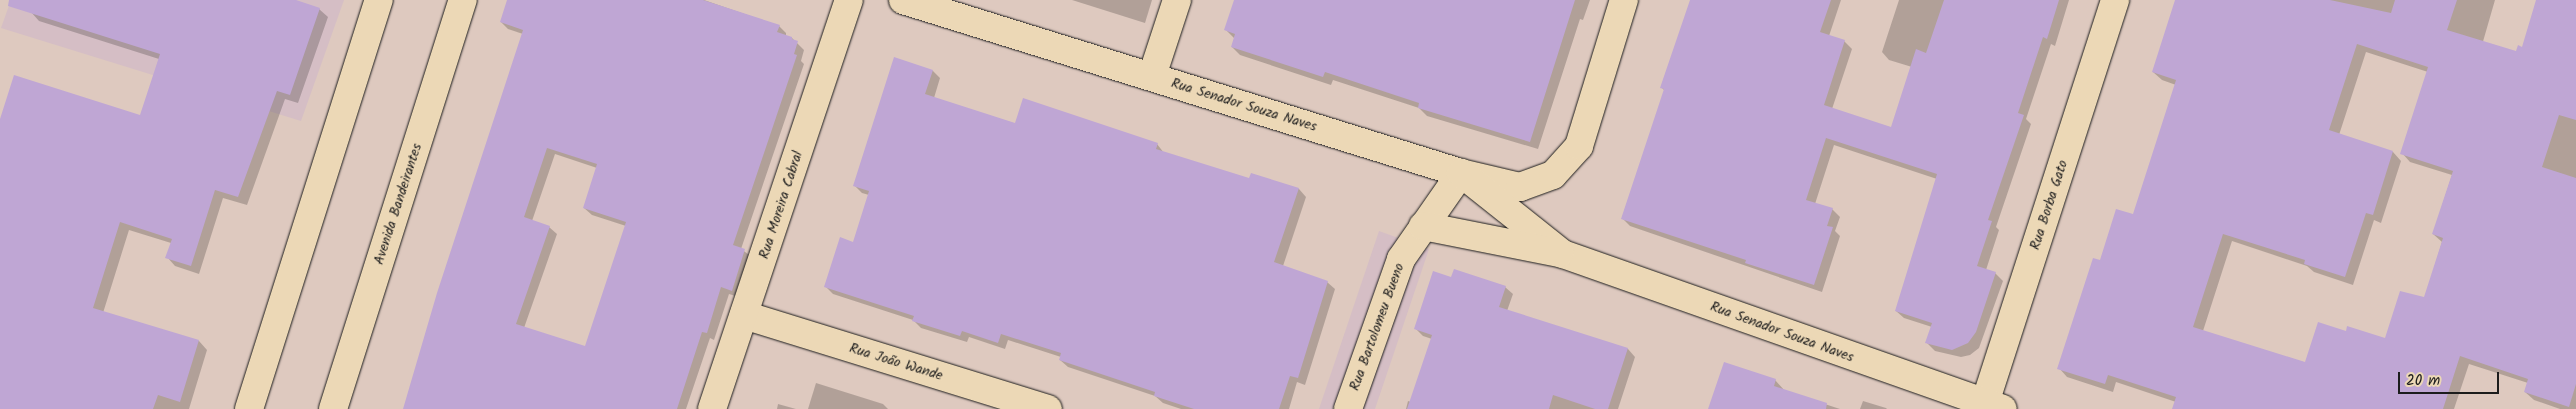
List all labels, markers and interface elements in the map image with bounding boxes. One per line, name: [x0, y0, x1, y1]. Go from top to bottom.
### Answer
street label: Rua Senador Souza Naves: [1169, 75, 1319, 135]
street label: Avenida Bandeirantes: [370, 141, 426, 267]
street label: Rua Moreira Cabral: [756, 149, 806, 261]
street label: Rua Borba Gato: [2027, 158, 2071, 252]
street label: Rua Bartolomeu Bueno: [1346, 261, 1408, 393]
street label: Rua Senador Souza Naves: [1708, 298, 1856, 366]
street label: Rua João Wande: [847, 340, 945, 384]
scale bar: [2401, 362, 2502, 394]
text: 20 m: [2406, 369, 2440, 393]

